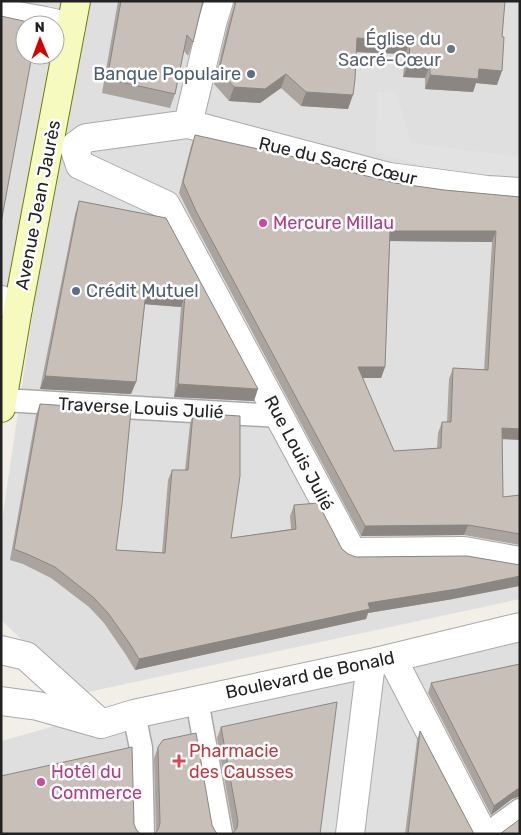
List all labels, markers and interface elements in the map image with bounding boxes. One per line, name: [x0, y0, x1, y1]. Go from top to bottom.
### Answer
north arrow: [15, 15, 65, 65]
text: N: [35, 19, 45, 36]
place label: Église du Sacré-Cœur: [338, 28, 441, 71]
marker: Église du Sacré-Cœur: [445, 43, 457, 55]
place label: Banque Populaire: [93, 63, 241, 85]
marker: Banque Populaire: [245, 68, 257, 80]
street label: Avenue Jean Jaurès: [11, 118, 65, 292]
street label: Rue du Sacré Cœur: [257, 132, 419, 190]
place label: Mercure Millau: [273, 212, 394, 234]
marker: Mercure Millau: [257, 217, 269, 229]
place label: Crédit Mutuel: [86, 280, 199, 302]
marker: Crédit Mutuel: [70, 285, 82, 297]
street label: Rue Louis Julié: [259, 392, 339, 514]
street label: Traverse Louis Julié: [58, 393, 224, 423]
street label: Boulevard de Bonald: [224, 646, 396, 704]
place label: Pharmacie des Causses: [189, 740, 294, 783]
marker: Pharmacie des Causses: [173, 755, 185, 767]
place label: Hotêl du Commerce: [51, 761, 142, 804]
marker: Hotêl du Commerce: [35, 776, 47, 788]

